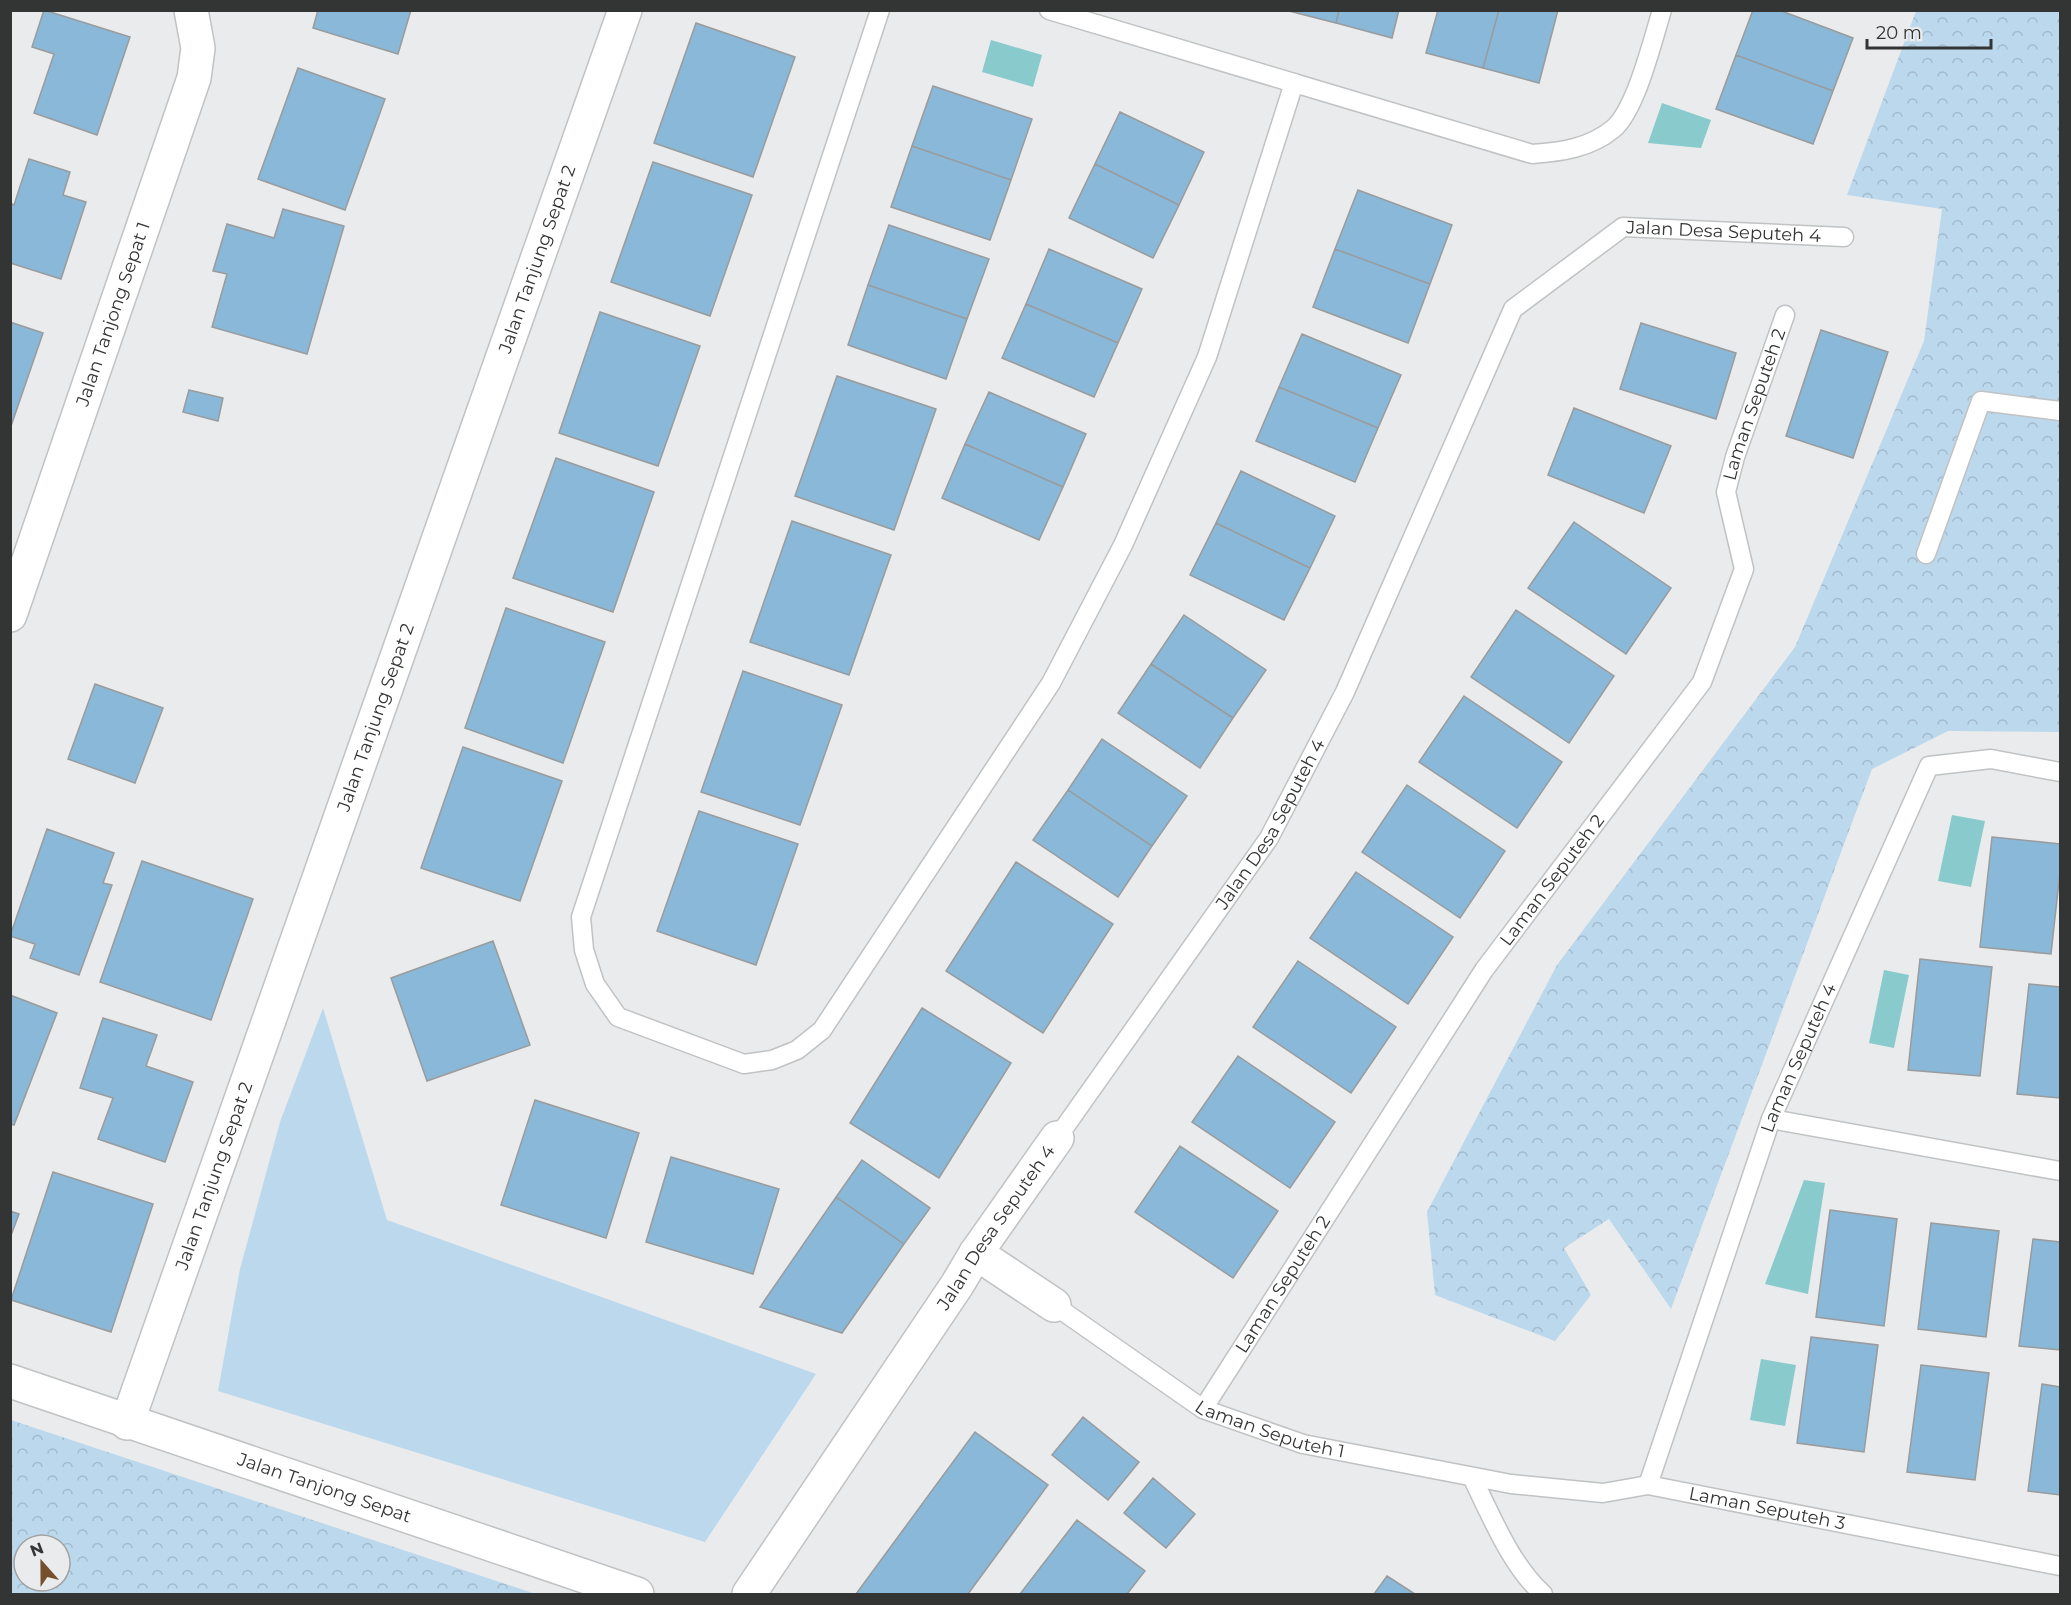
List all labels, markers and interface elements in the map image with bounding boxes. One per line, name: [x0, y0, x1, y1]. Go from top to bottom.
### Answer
scale bar: [1867, 12, 1992, 50]
text: 20 m: [1876, 22, 1922, 44]
street label: Jalan Tanjung Sepat 2: [494, 162, 580, 357]
street label: Jalan Desa Seputeh 4: [1625, 216, 1821, 247]
street label: Jalan Tanjong Sepat 1: [71, 219, 155, 410]
street label: Laman Seputeh 2: [1718, 326, 1790, 483]
street label: Jalan Tanjung Sepat 2: [332, 621, 419, 815]
street label: Jalan Desa Seputeh 4: [1211, 735, 1330, 914]
street label: Laman Seputeh 2: [1495, 810, 1609, 950]
street label: Laman Seputeh 4: [1756, 980, 1841, 1135]
street label: Jalan Tanjung Sepat 2: [170, 1079, 257, 1274]
street label: Jalan Desa Seputeh 4: [932, 1141, 1060, 1315]
street label: Laman Seputeh 2: [1231, 1211, 1335, 1357]
street label: Laman Seputeh 1: [1191, 1396, 1346, 1463]
street label: Jalan Tanjong Sepat: [234, 1448, 414, 1527]
street label: Laman Seputeh 3: [1687, 1482, 1847, 1535]
north arrow: [12, 1533, 72, 1593]
text: N: [27, 1538, 46, 1561]

